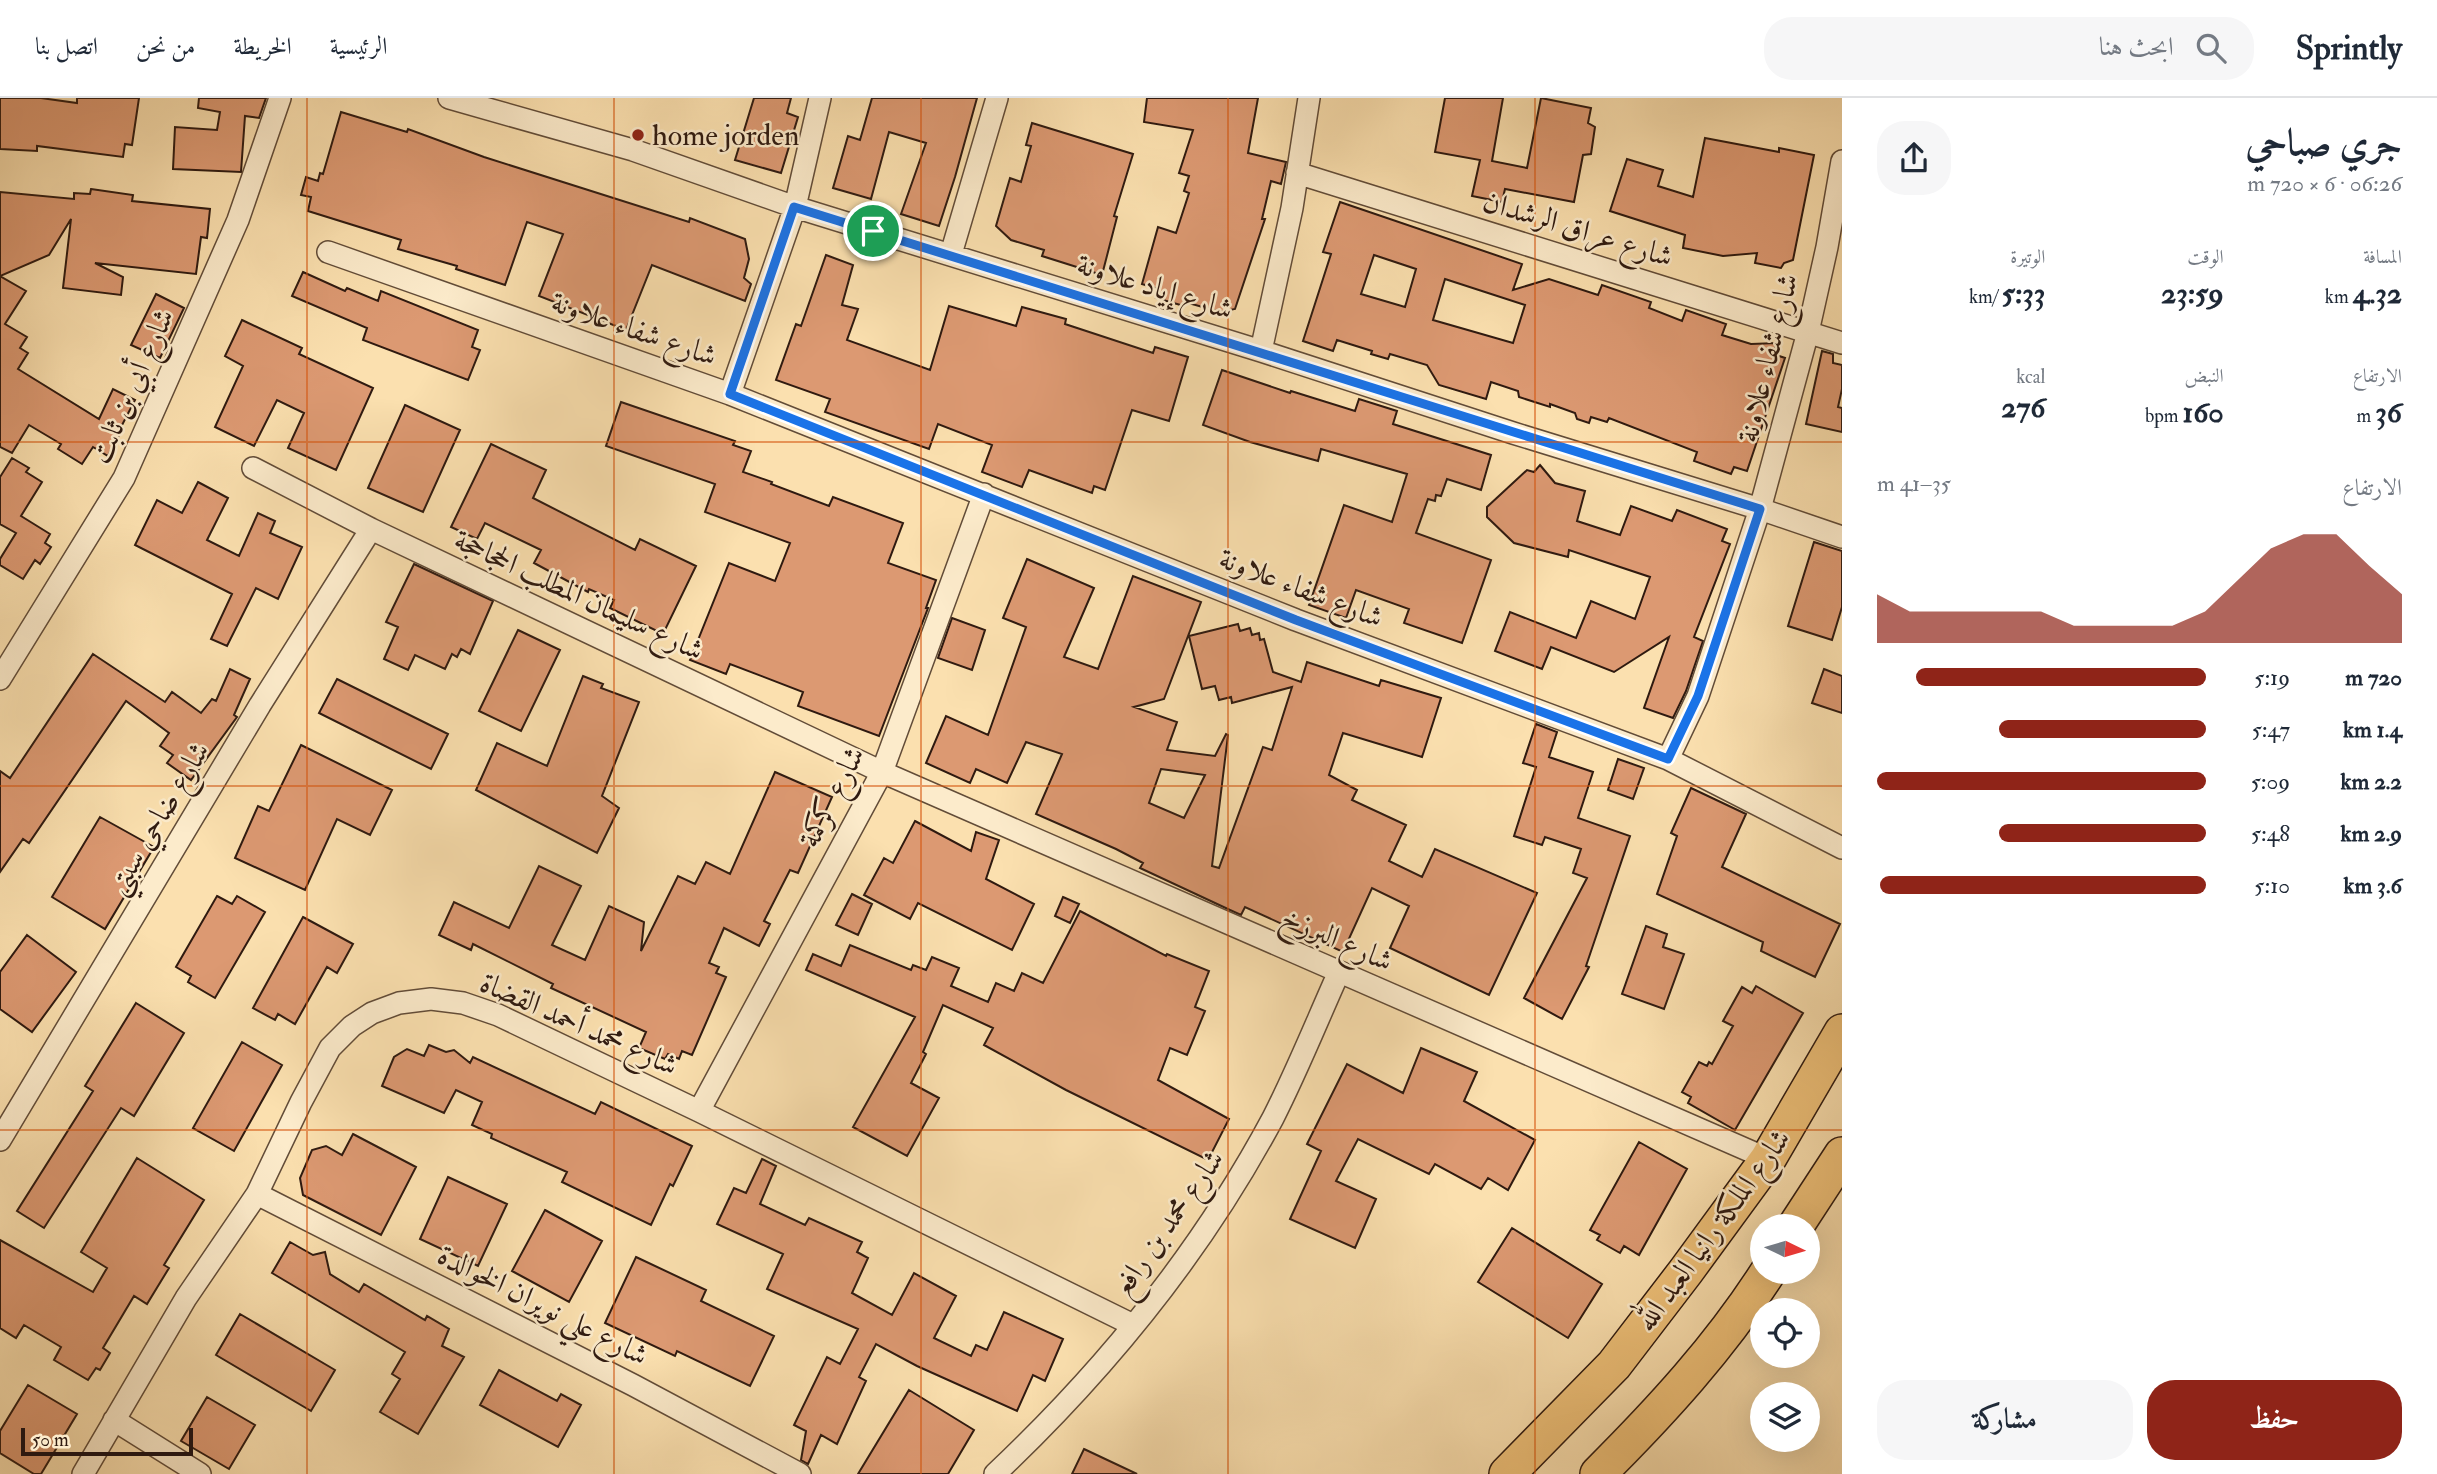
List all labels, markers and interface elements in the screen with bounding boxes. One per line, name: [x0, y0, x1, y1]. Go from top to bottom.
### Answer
search box: [1764, 17, 2254, 80]
text: Sprintly: [2296, 28, 2402, 69]
icon: search: [2192, 29, 2230, 67]
text: اتصل بنا: [35, 31, 98, 62]
text: من نحن: [136, 31, 195, 62]
text: الخريطة: [233, 31, 292, 62]
text: الرئيسية: [330, 31, 387, 62]
text: ابحث هنا: [2099, 31, 2174, 63]
place label: home jorden: [652, 117, 799, 154]
text: جري صباحي: [2246, 119, 2402, 167]
button: share: [1877, 121, 1951, 195]
marker: home jorden: [630, 127, 646, 143]
text: 06:26 · 6 × 720 m: [2247, 169, 2402, 198]
street label: شارع عراق الرشدان: [1477, 183, 1678, 281]
pin: [843, 201, 903, 261]
icon: arrive: [854, 212, 892, 250]
text: الوتيرة: [2010, 245, 2045, 269]
text: الوقت: [2187, 245, 2224, 269]
text: المسافة: [2363, 245, 2402, 269]
street label: شارع إياد علاونة: [1071, 246, 1238, 334]
street label: شارع شفاء علاونة: [1729, 270, 1813, 448]
text: 5:33: [2002, 275, 2045, 312]
text: 23:59: [2161, 275, 2224, 312]
text: 4.32: [2353, 275, 2402, 312]
street label: شارع شفاء علاونة: [544, 283, 722, 380]
text: /km: [1969, 285, 2002, 309]
text: km: [2325, 285, 2353, 309]
street label: شارع أبي بن ثابت: [79, 302, 188, 472]
text: النبض: [2185, 364, 2224, 388]
text: الارتفاع: [2353, 364, 2402, 388]
text: kcal: [2016, 365, 2045, 389]
text: 276: [2001, 389, 2045, 426]
text: 160: [2183, 394, 2224, 431]
text: 36: [2375, 394, 2402, 431]
text: bpm: [2145, 404, 2183, 428]
text: m: [2357, 404, 2375, 428]
text: 35–41 m: [1877, 469, 1951, 498]
text: الارتفاع: [2342, 473, 2402, 502]
street label: شارع سليمان المطلب الحجاحجة: [446, 521, 710, 675]
street label: شارع شفاء علاونة: [1212, 540, 1388, 642]
text: 5:19: [2254, 663, 2290, 692]
text: 720 m: [2345, 663, 2402, 692]
text: 5:47: [2252, 715, 2290, 744]
text: 1.4 km: [2343, 715, 2402, 744]
street label: شارع ضاحي سبتي: [98, 735, 226, 906]
street label: شارع كركمة: [791, 740, 879, 857]
text: 5:09: [2251, 767, 2290, 796]
text: 2.2 km: [2341, 767, 2402, 796]
text: 5:48: [2251, 819, 2290, 848]
text: 2.9 km: [2340, 819, 2402, 848]
text: 5:10: [2254, 871, 2290, 900]
text: 3.6 km: [2343, 871, 2402, 900]
street label: شارع البرزخ: [1273, 898, 1399, 986]
street label: شارع محمد أحمد القضاة: [472, 961, 685, 1090]
street label: شارع الملكة رانيا العبد الله: [1623, 1119, 1804, 1342]
street label: شارع محمد بن رافع: [1104, 1142, 1239, 1308]
north arrow: [1750, 1214, 1820, 1284]
map controls: [1750, 1214, 1820, 1452]
street label: شارع علي نويران الخوالدة: [427, 1236, 654, 1383]
button: locate: [1750, 1298, 1820, 1368]
button: مشاركة: [1877, 1380, 2133, 1460]
button: حفظ: [2147, 1380, 2402, 1460]
button: layers: [1750, 1382, 1820, 1452]
scale bar: [21, 1425, 192, 1457]
text: 50 m: [32, 1428, 69, 1452]

